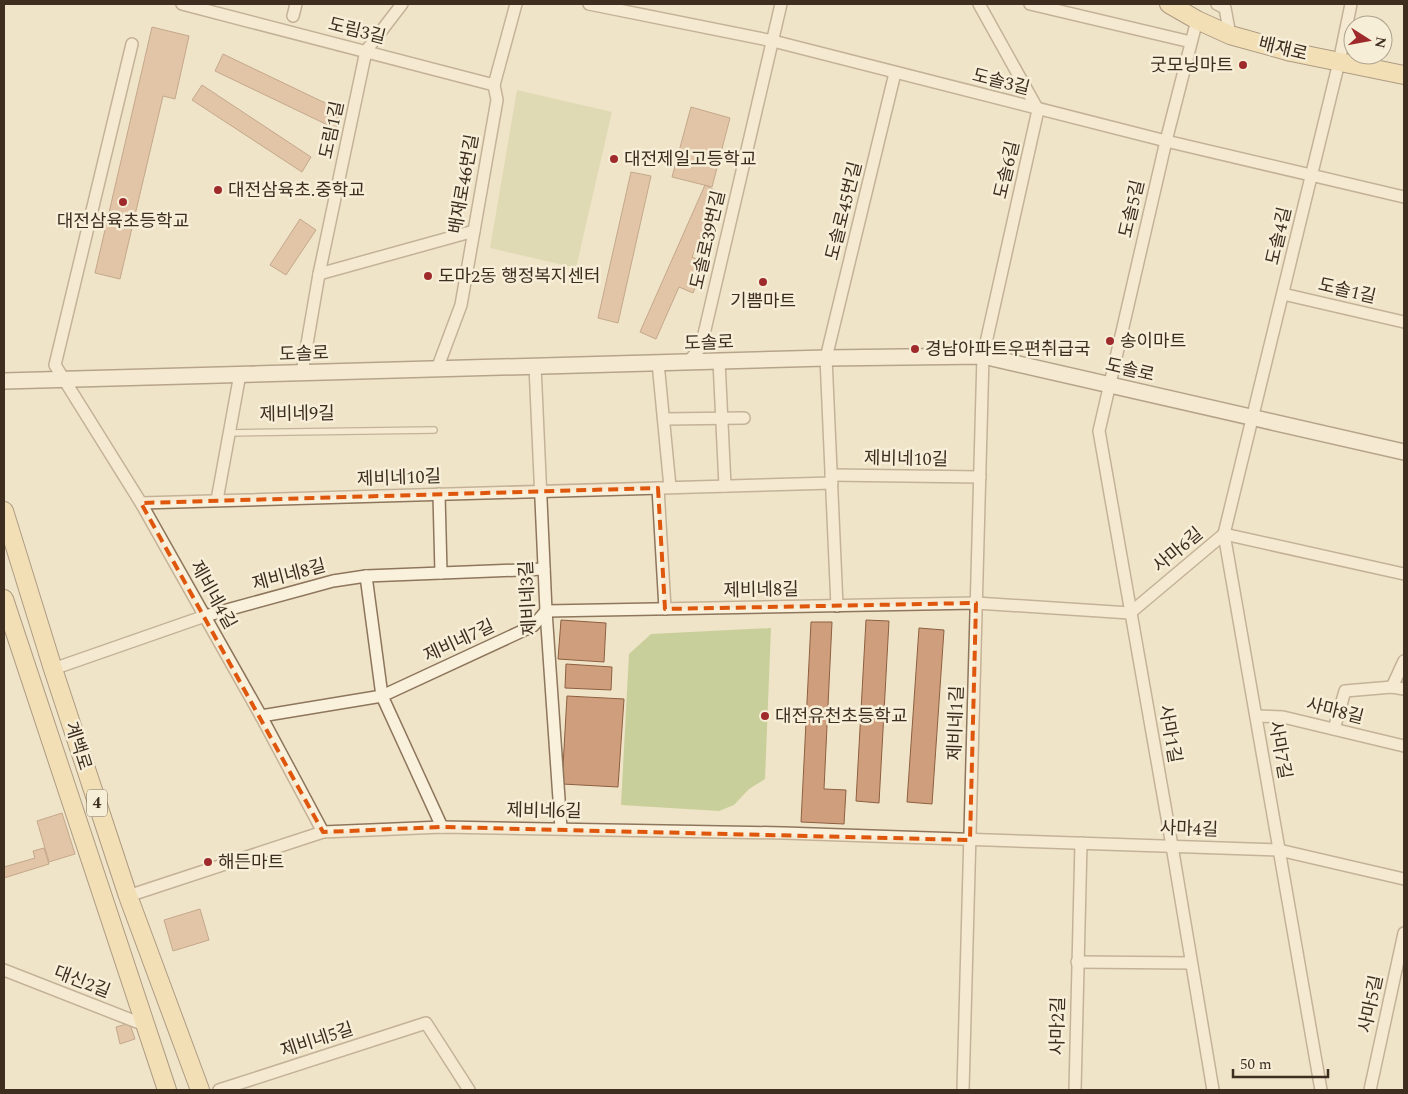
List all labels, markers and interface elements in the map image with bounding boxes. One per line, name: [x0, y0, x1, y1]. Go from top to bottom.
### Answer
street label: 도림3길: [325, 11, 389, 51]
north arrow: [1343, 15, 1393, 65]
street label: 배재로: [1256, 30, 1310, 68]
text: N: [1369, 35, 1392, 50]
place label: 굿모닝마트: [1150, 52, 1233, 79]
marker: 굿모닝마트: [1237, 59, 1249, 71]
street label: 도솔3길: [969, 62, 1033, 102]
street label: 도림1길: [313, 98, 351, 162]
street label: 배재로46번길: [442, 132, 486, 236]
street label: 도솔6길: [987, 138, 1027, 202]
place label: 대전제일고등학교: [624, 146, 756, 173]
marker: 대전제일고등학교: [608, 153, 620, 165]
street label: 도솔로45번길: [819, 159, 869, 263]
place label: 대전삼육초.중학교: [228, 177, 365, 204]
street label: 도솔5길: [1112, 177, 1152, 241]
marker: 대전삼육초.중학교: [212, 184, 224, 196]
street label: 도솔로39번길: [684, 188, 732, 292]
marker: 대전삼육초등학교: [117, 196, 129, 208]
street label: 도솔4길: [1259, 204, 1299, 268]
place label: 대전삼육초등학교: [57, 208, 189, 235]
place label: 도마2동 행정복지센터: [438, 263, 601, 290]
marker: 도마2동 행정복지센터: [422, 270, 434, 282]
street label: 도솔1길: [1315, 271, 1379, 311]
marker: 기쁨마트: [757, 276, 769, 288]
place label: 기쁨마트: [730, 288, 796, 315]
place label: 송이마트: [1120, 328, 1186, 355]
street label: 도솔로: [684, 329, 734, 357]
marker: 송이마트: [1104, 335, 1116, 347]
place label: 경남아파트우편취급국: [925, 336, 1091, 363]
street label: 도솔로: [279, 340, 329, 368]
marker: 경남아파트우편취급국: [909, 343, 921, 355]
street label: 도솔로: [1103, 351, 1157, 389]
street label: 제비네9길: [259, 400, 335, 428]
street label: 제비네10길: [864, 445, 948, 473]
street label: 제비네10길: [356, 463, 442, 493]
street label: 사마6길: [1147, 521, 1209, 579]
street label: 제비네8길: [249, 552, 329, 598]
street label: 제비네4길: [183, 556, 243, 634]
street label: 제비네3길: [513, 560, 543, 636]
street label: 제비네8길: [723, 576, 799, 604]
street label: 제비네7길: [419, 613, 499, 669]
street label: 제비네1길: [941, 685, 971, 761]
street label: 사마8길: [1303, 691, 1367, 731]
place label: 대전유천초등학교: [775, 703, 907, 730]
street label: 사마1길: [1152, 703, 1188, 765]
marker: 대전유천초등학교: [759, 710, 771, 722]
street label: 계백로: [57, 718, 99, 774]
street label: 사마7길: [1262, 719, 1298, 781]
road number: 4: [87, 790, 107, 816]
street label: 제비네6길: [506, 797, 582, 825]
street label: 사마4길: [1159, 814, 1219, 844]
place label: 해든마트: [218, 849, 284, 876]
marker: 해든마트: [202, 856, 214, 868]
street label: 대신2길: [50, 959, 114, 1005]
street label: 사마5길: [1352, 972, 1390, 1036]
street label: 사마2길: [1044, 996, 1072, 1056]
street label: 제비네5길: [277, 1016, 357, 1064]
scale bar: [1233, 1046, 1328, 1078]
text: 50 m: [1240, 1053, 1272, 1076]

